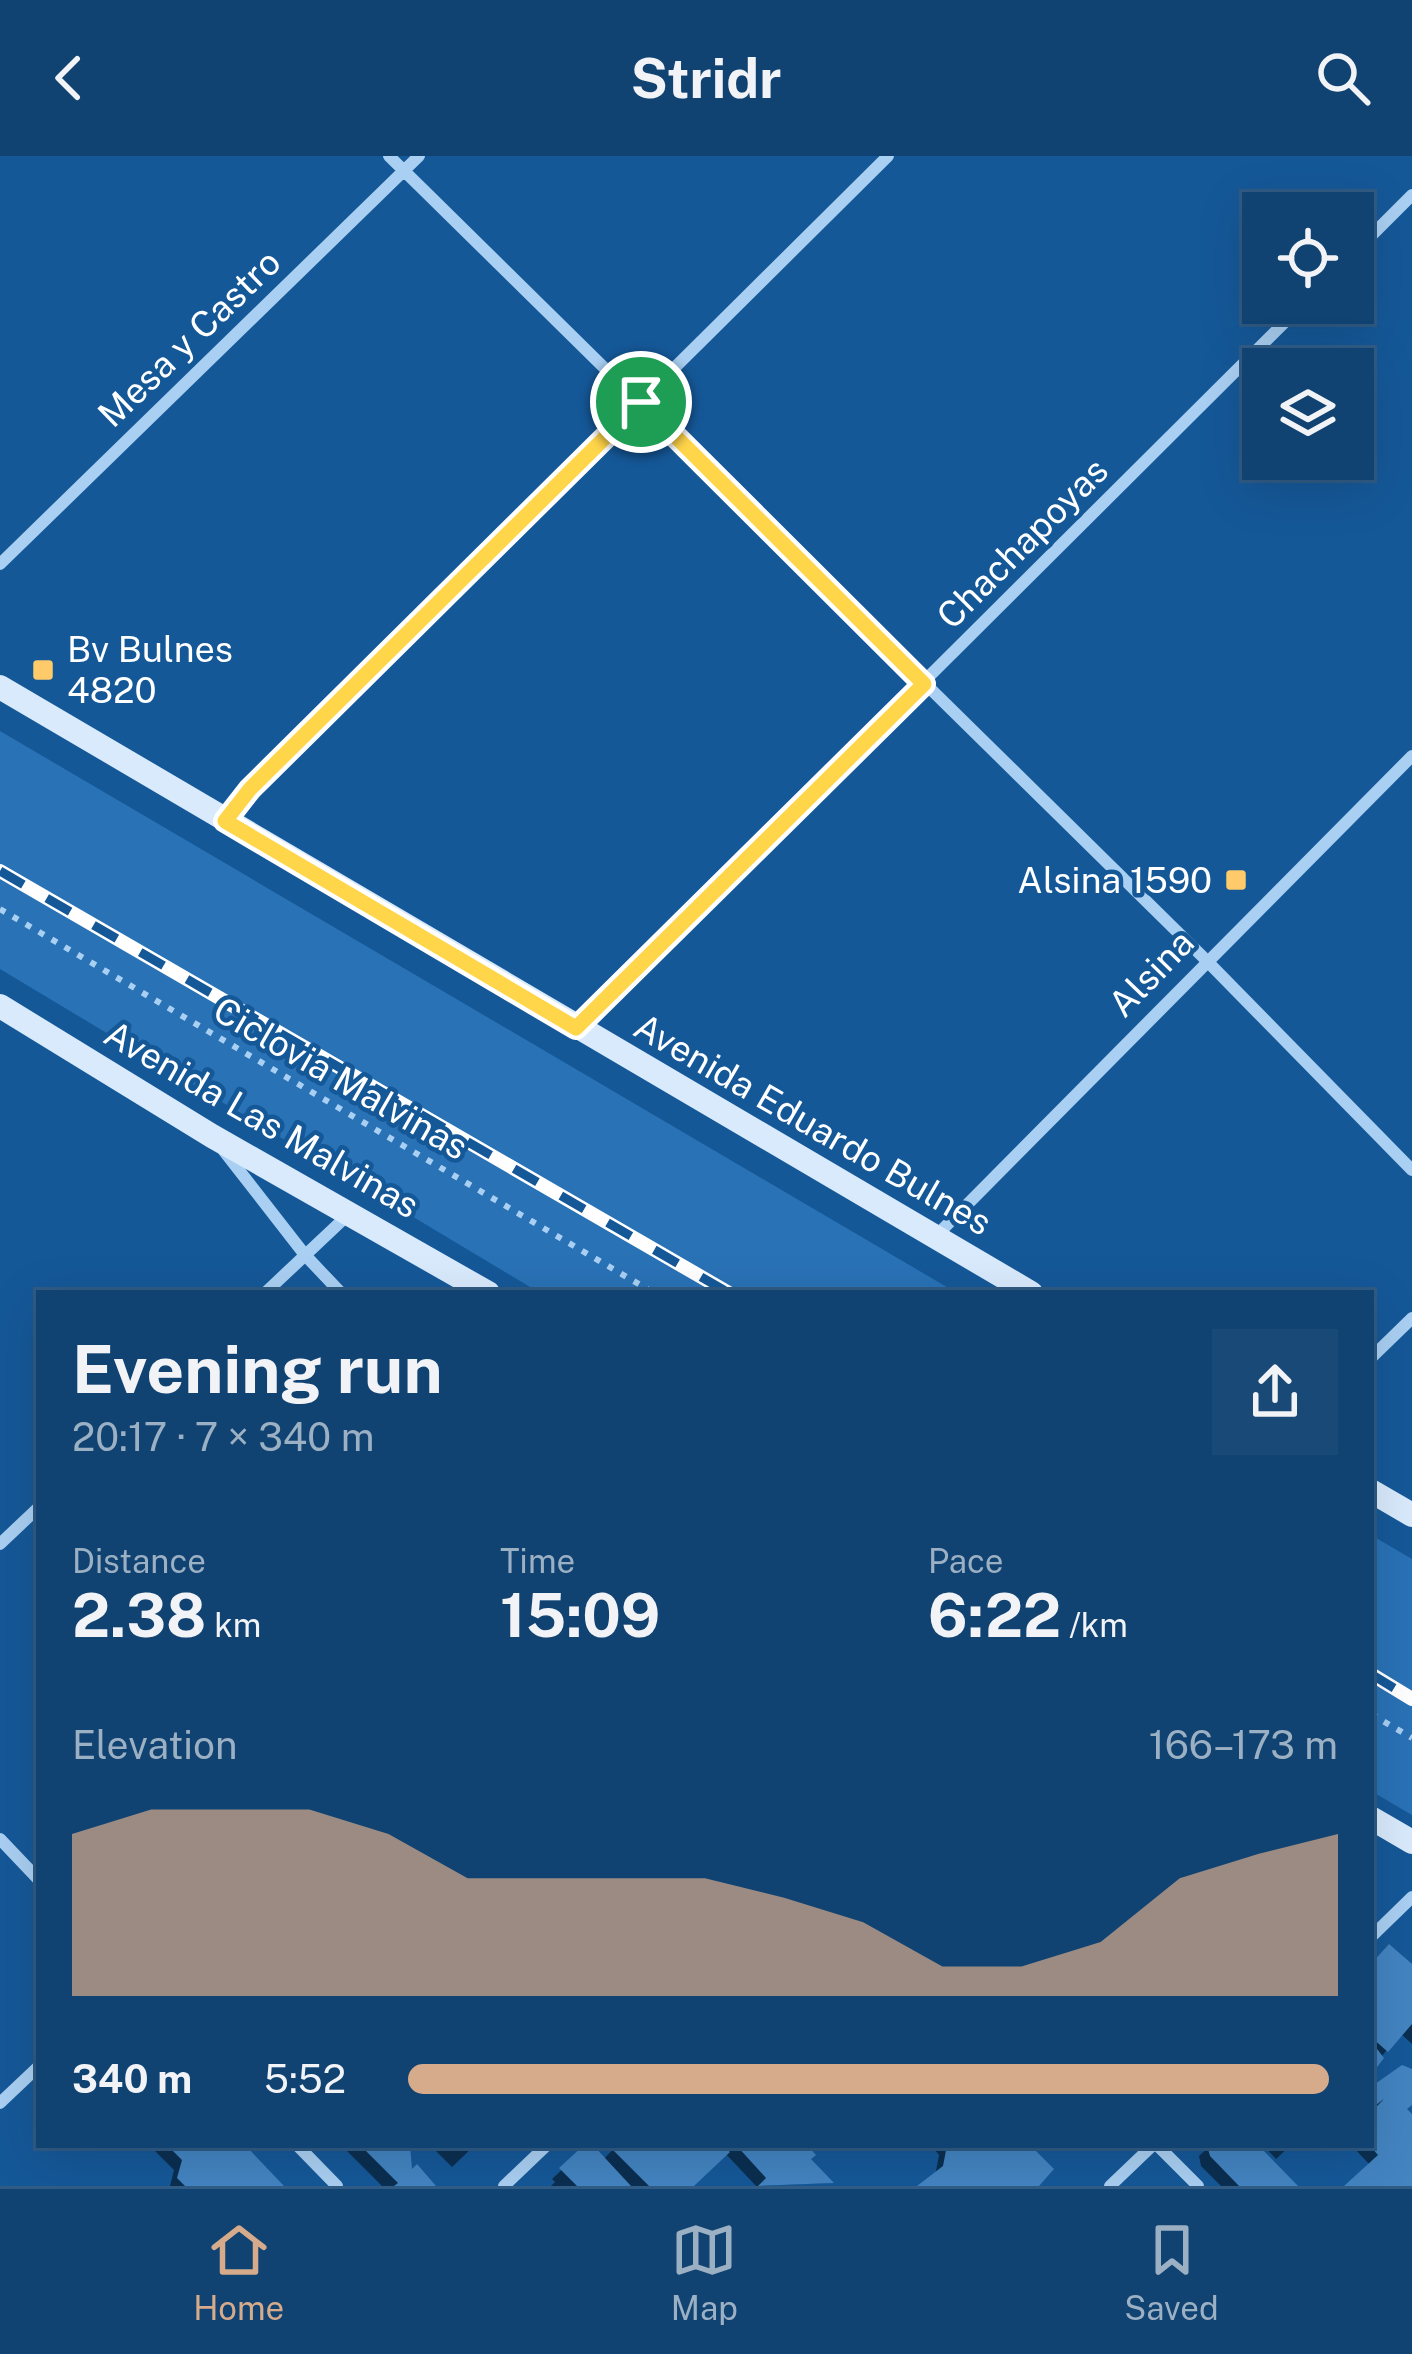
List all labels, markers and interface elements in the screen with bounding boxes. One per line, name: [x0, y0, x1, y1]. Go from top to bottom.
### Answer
icon: back: [36, 45, 102, 111]
icon: search: [1310, 45, 1376, 111]
text: Stridr: [630, 47, 782, 110]
map controls: [1242, 192, 1374, 480]
button: locate: [1242, 192, 1374, 324]
street label: Mesa y Castro: [89, 241, 289, 435]
button: layers: [1242, 348, 1374, 480]
pin: [590, 351, 692, 453]
icon: arrive: [608, 369, 674, 435]
street label: Chachapoyas: [928, 449, 1116, 637]
place label: Bv Bulnes 4820: [67, 628, 233, 711]
marker: Bv Bulnes 4820: [30, 657, 56, 683]
place label: Alsina 1590: [1017, 859, 1212, 901]
marker: Alsina 1590: [1223, 867, 1249, 893]
street label: Alsina: [1100, 921, 1202, 1025]
street label: Ciclovia Malvinas: [206, 988, 476, 1168]
street label: Avenida Eduardo Bulnes: [627, 1005, 999, 1243]
street label: Avenida Las Malvinas: [97, 1012, 427, 1226]
button: share: [1212, 1329, 1338, 1455]
text: Evening run: [72, 1330, 443, 1408]
text: 20:17 · 7 × 340 m: [72, 1414, 374, 1460]
text: Distance: [72, 1542, 206, 1580]
text: Time: [500, 1542, 575, 1580]
text: Pace: [928, 1542, 1003, 1580]
text: 2.38: [72, 1580, 206, 1651]
text: 15:09: [500, 1580, 660, 1651]
text: 6:22: [928, 1580, 1061, 1651]
text: km: [206, 1606, 261, 1644]
text: /km: [1061, 1606, 1128, 1644]
text: Elevation: [72, 1722, 238, 1768]
text: 166–173 m: [1149, 1722, 1338, 1768]
text: 340 m: [72, 2056, 192, 2102]
text: 5:52: [264, 2056, 346, 2102]
tab: Home: [193, 2217, 284, 2327]
tab: Map: [671, 2217, 738, 2327]
tab: Saved: [1124, 2217, 1219, 2327]

